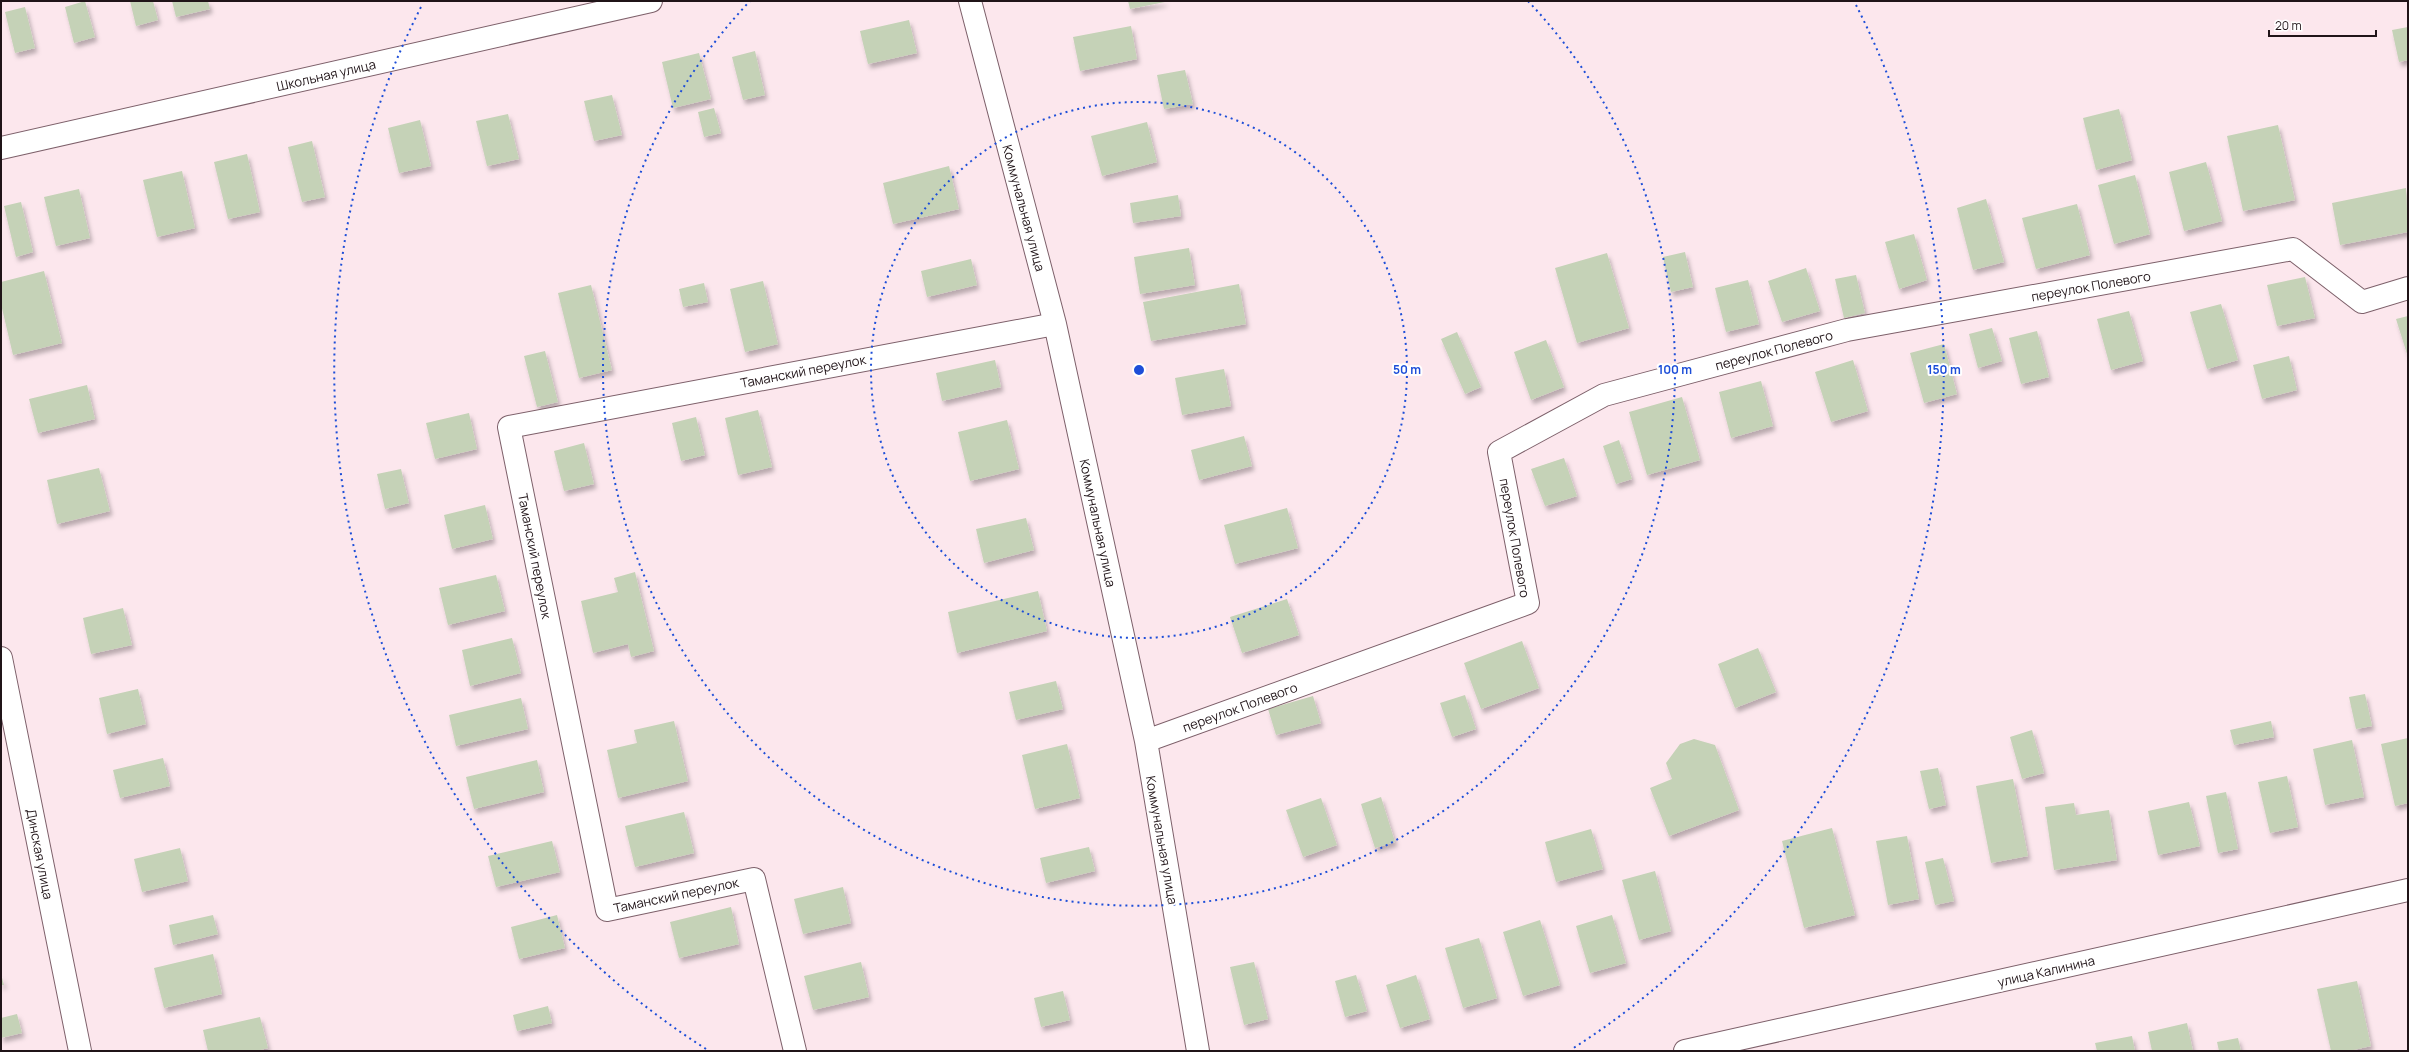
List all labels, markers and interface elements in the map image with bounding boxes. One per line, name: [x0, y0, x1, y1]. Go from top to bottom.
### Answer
scale bar: [2269, 12, 2376, 38]
text: 20 m: [2275, 17, 2302, 34]
street label: Школьная улица: [275, 55, 377, 95]
street label: Коммунальная улица: [998, 143, 1050, 273]
street label: переулок Полевого: [2030, 267, 2152, 305]
street label: переулок Полевого: [1713, 326, 1835, 374]
street label: Таманский переулок: [739, 350, 868, 392]
text: 50 m: [1393, 361, 1421, 378]
text: 100 m: [1658, 361, 1692, 378]
text: 150 m: [1927, 361, 1961, 378]
centre of rings: [1132, 363, 1146, 377]
street label: Коммунальная улица: [1076, 457, 1120, 589]
street label: переулок Полевого: [1496, 477, 1534, 599]
street label: Таманский переулок: [514, 492, 556, 621]
street label: переулок Полевого: [1180, 678, 1300, 736]
street label: Коммунальная улица: [1142, 774, 1182, 906]
street label: Динская улица: [22, 807, 58, 901]
street label: Таманский переулок: [612, 873, 741, 917]
street label: улица Калинина: [1996, 951, 2096, 991]

